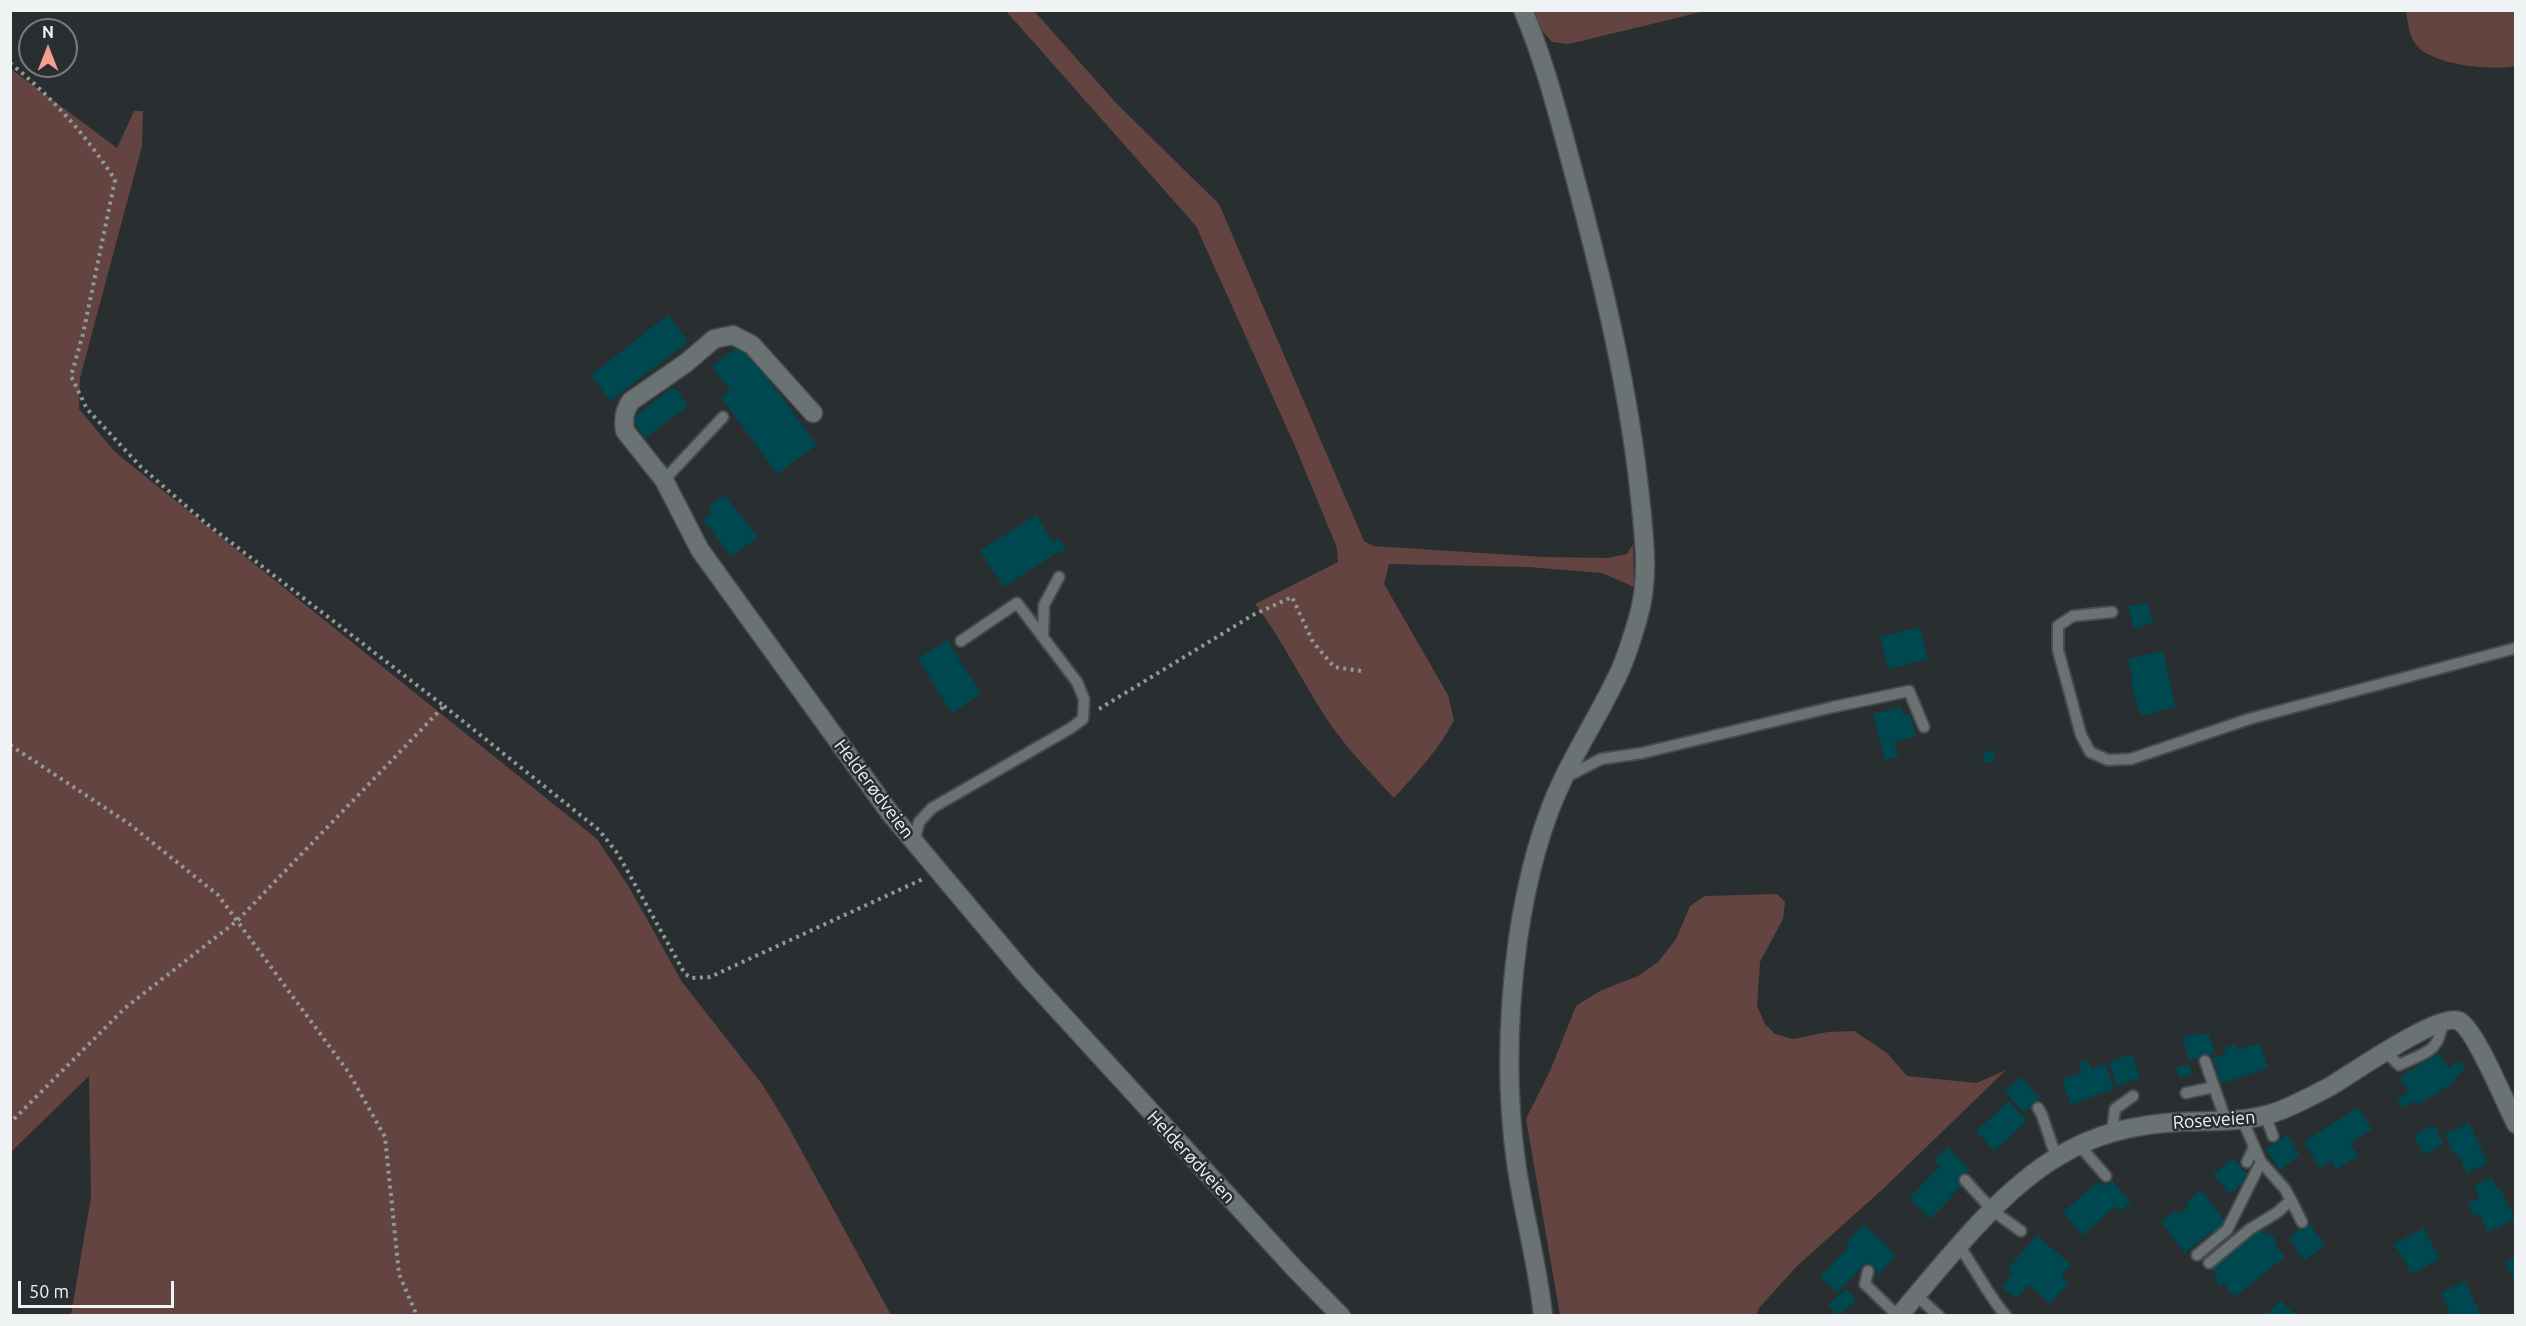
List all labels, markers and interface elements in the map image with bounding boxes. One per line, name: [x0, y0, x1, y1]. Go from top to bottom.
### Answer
north arrow: [18, 18, 78, 78]
text: N: [42, 23, 54, 41]
street label: Helderødveien: [830, 735, 918, 843]
street label: Helderødveien: [1143, 1106, 1239, 1208]
street label: Roseveien: [2172, 1106, 2256, 1134]
scale bar: [21, 1269, 177, 1307]
text: 50 m: [29, 1281, 69, 1301]

